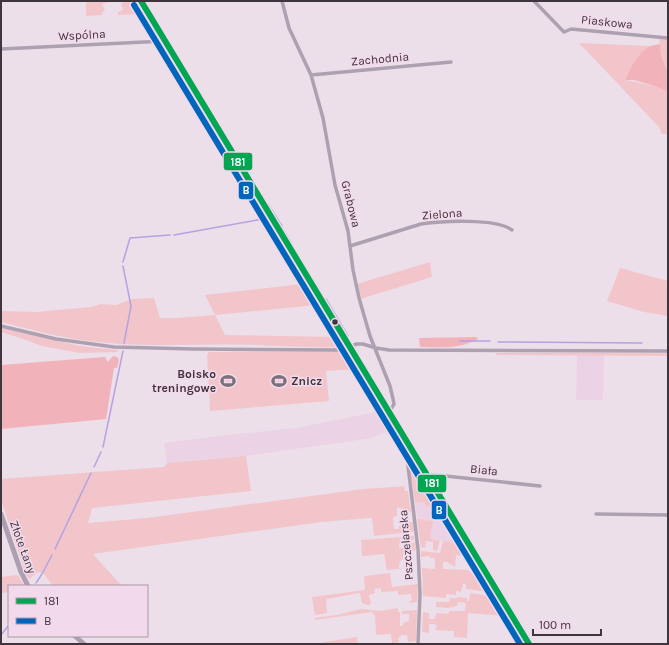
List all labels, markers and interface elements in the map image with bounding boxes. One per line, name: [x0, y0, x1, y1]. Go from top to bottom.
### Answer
street label: Piaskowa: [581, 12, 633, 32]
street label: Wspólna: [58, 27, 106, 43]
street label: Zachodnia: [350, 49, 410, 69]
line badge: 181: [223, 152, 253, 171]
text: 181: [231, 156, 245, 169]
street label: Grabowa: [338, 179, 364, 229]
line badge: B: [238, 181, 254, 200]
text: B: [242, 184, 250, 197]
street label: Zielona: [421, 206, 463, 222]
unlabelled marker: [330, 317, 340, 327]
place label: Boisko treningowe: [152, 367, 216, 395]
sports icon: Boisko treningowe: [219, 372, 237, 390]
sports icon: Znicz: [270, 372, 288, 390]
place label: Znicz: [291, 374, 322, 388]
street label: Biała: [470, 462, 498, 478]
line badge: 181: [417, 474, 447, 493]
text: 181: [425, 477, 439, 490]
line badge: B: [431, 500, 447, 520]
text: B: [435, 504, 443, 517]
street label: Pszczelarska: [396, 509, 416, 581]
street label: Złote Łany: [7, 518, 39, 576]
legend: [8, 585, 148, 637]
text: 181: [44, 594, 59, 608]
scale bar: [533, 611, 601, 637]
text: B: [44, 614, 51, 628]
text: 100 m: [539, 618, 571, 632]

